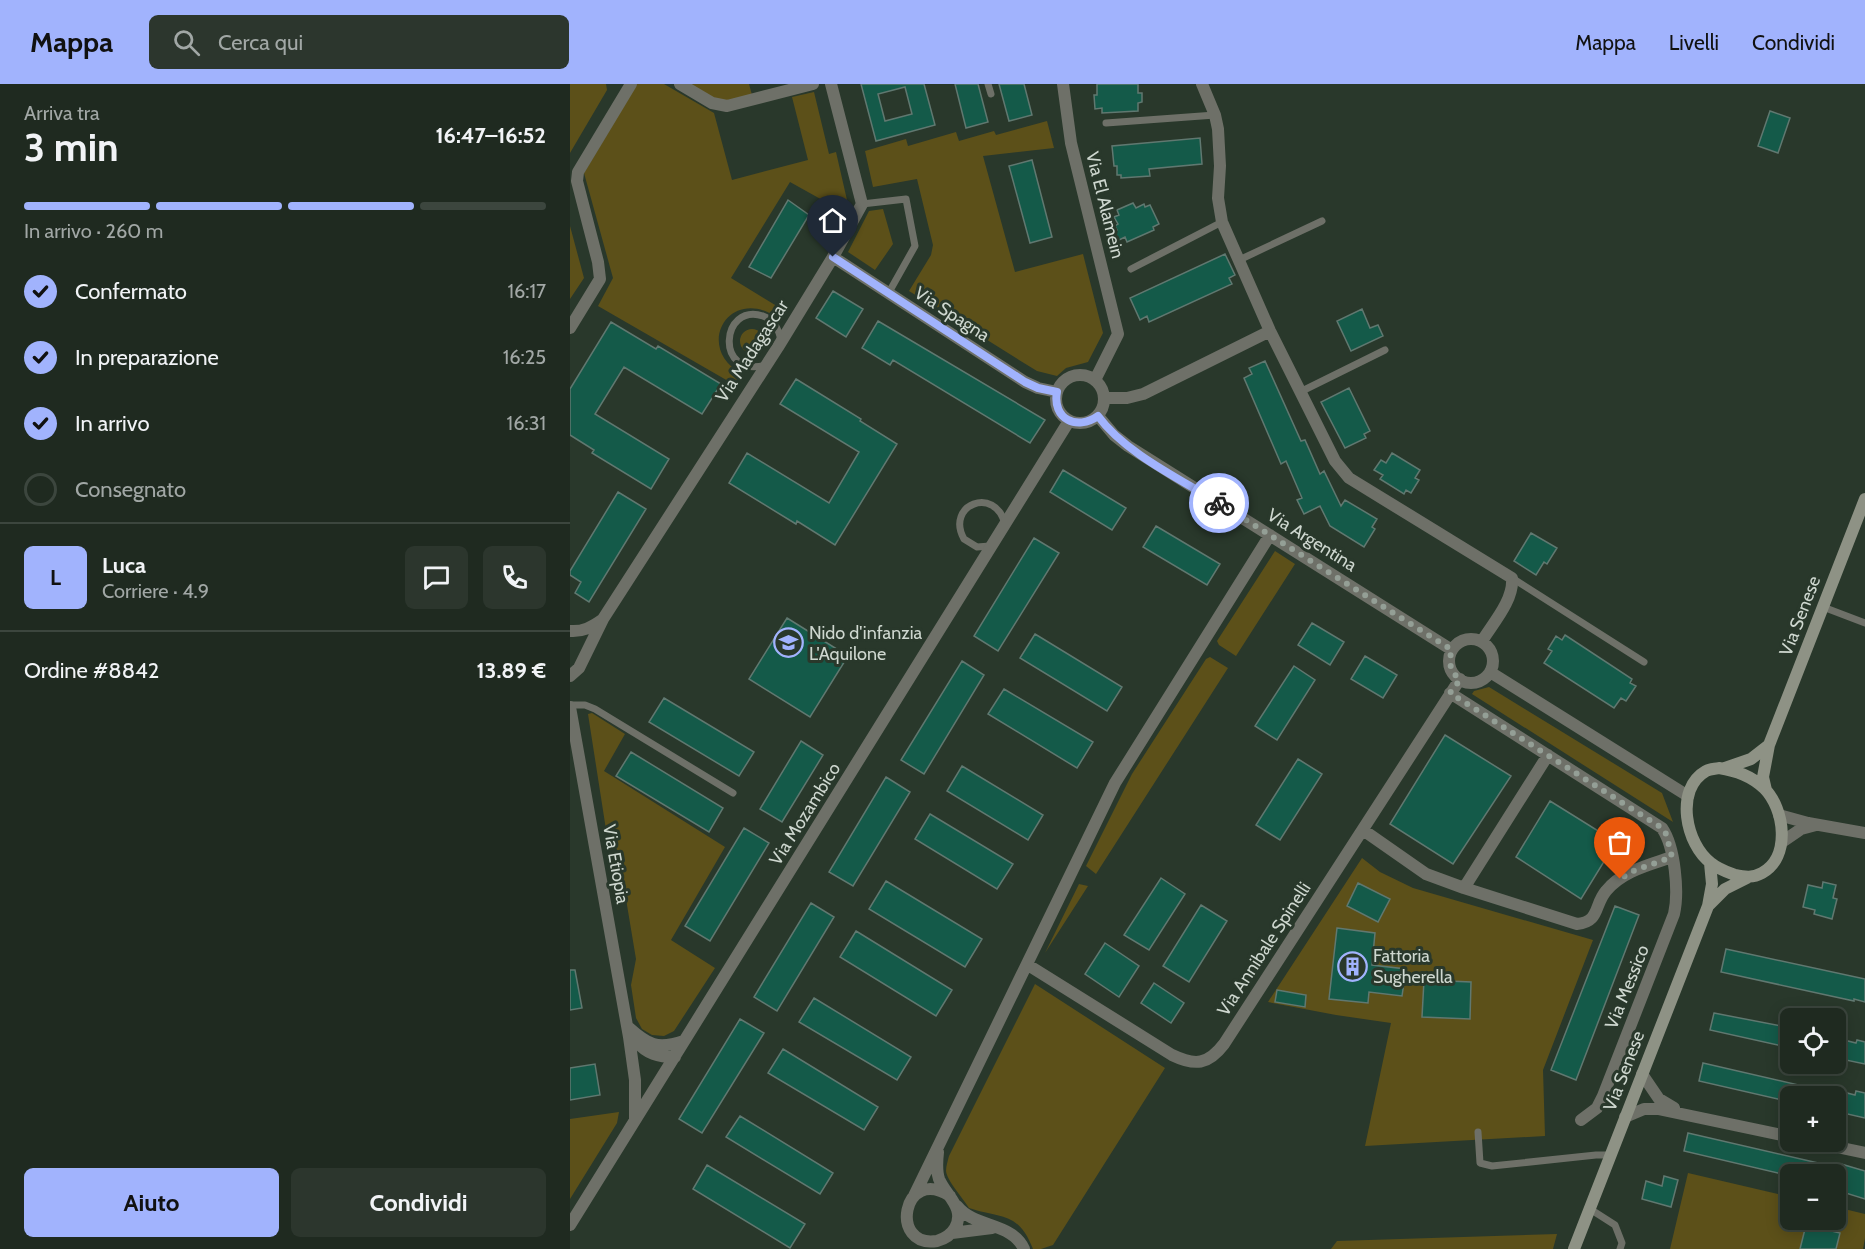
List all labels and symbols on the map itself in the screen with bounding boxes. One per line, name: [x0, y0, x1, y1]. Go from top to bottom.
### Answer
street label: Via El Alamein: [1081, 149, 1129, 261]
pin: [807, 195, 858, 257]
street label: Via Spagna: [910, 282, 994, 347]
street label: Via Madagascar: [711, 295, 793, 406]
courier: [1189, 473, 1249, 533]
street label: Via Argentina: [1263, 504, 1361, 576]
street label: Via Senese: [1775, 573, 1825, 659]
place label: Nido d'infanzia L'Aquilone: [809, 622, 923, 665]
school or university icon: Nido d'infanzia L'Aquilone: [772, 627, 804, 659]
street label: Via Mozambico: [765, 758, 845, 869]
pin: [1594, 817, 1645, 879]
street label: Via Etiopia: [598, 823, 634, 906]
street label: Via Annibale Spinelli: [1213, 878, 1315, 1020]
street label: Via Messico: [1600, 942, 1654, 1032]
place label: Fattoria Sugherella: [1373, 945, 1453, 988]
building icon: Fattoria Sugherella: [1336, 950, 1368, 982]
street label: Via Senese: [1599, 1028, 1649, 1114]

